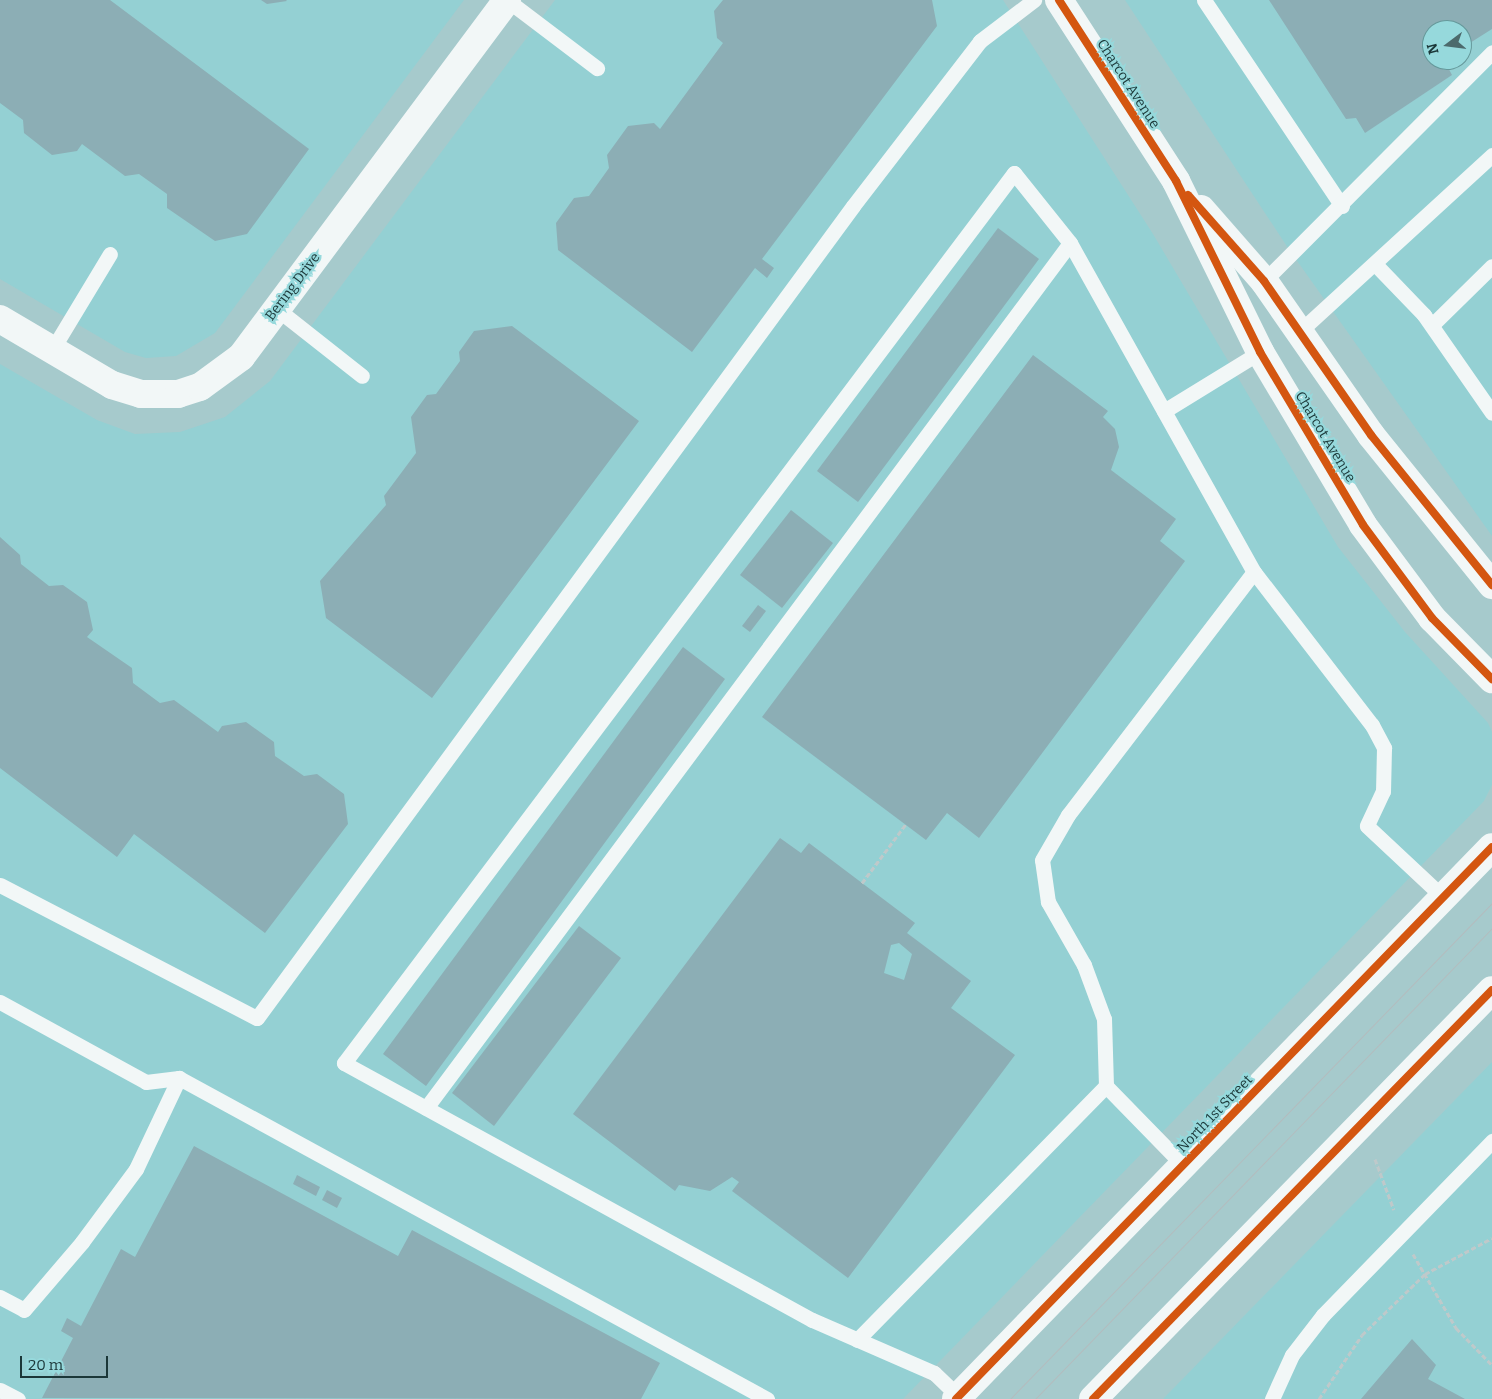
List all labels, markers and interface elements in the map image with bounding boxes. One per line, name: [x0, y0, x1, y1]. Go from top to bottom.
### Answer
north arrow: [1422, 20, 1472, 70]
street label: Charcot Avenue: [1093, 36, 1163, 132]
text: N: [1423, 41, 1443, 56]
street label: Bering Drive: [262, 250, 324, 324]
street label: Charcot Avenue: [1291, 389, 1359, 485]
street label: North 1st Street: [1174, 1072, 1256, 1156]
scale bar: [22, 1346, 110, 1378]
text: 20 m: [28, 1356, 63, 1374]

